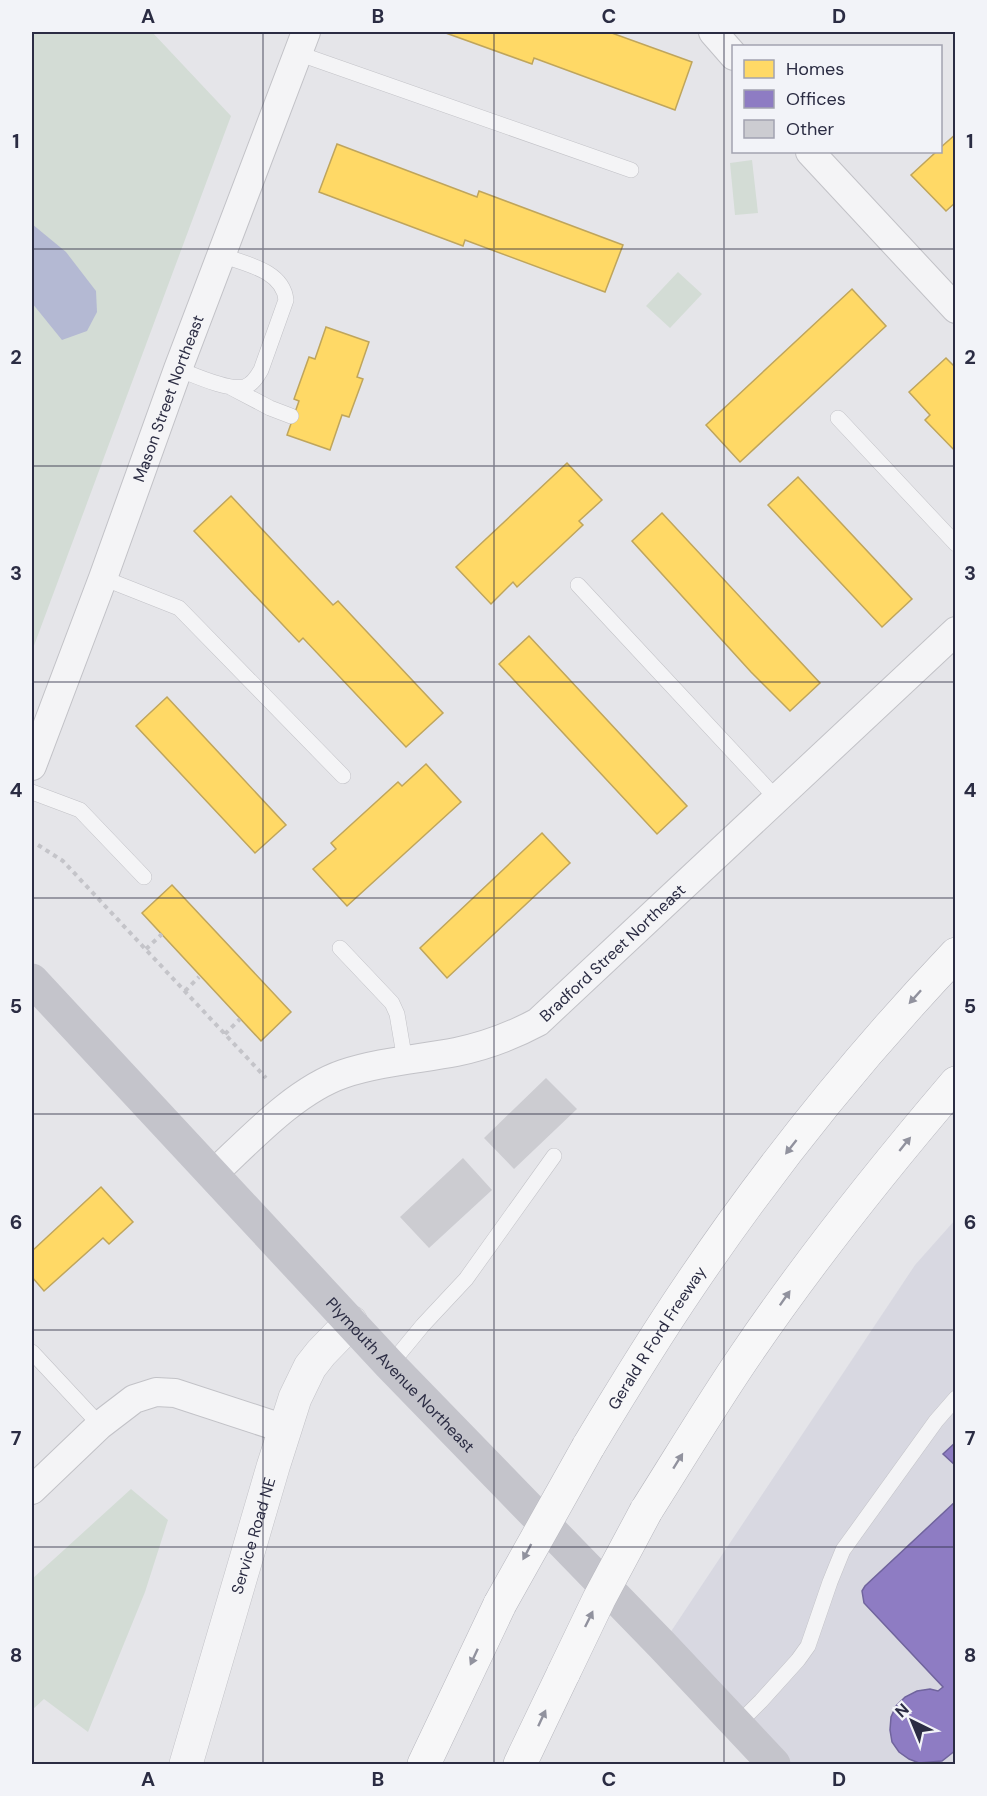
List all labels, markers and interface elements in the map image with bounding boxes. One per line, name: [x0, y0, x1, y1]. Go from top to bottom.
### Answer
text: A: [141, 3, 155, 29]
text: B: [372, 3, 384, 29]
text: C: [602, 3, 616, 29]
text: D: [832, 3, 846, 29]
legend: [732, 45, 942, 153]
text: Homes: [786, 57, 844, 81]
text: Offices: [786, 87, 846, 111]
text: Other: [786, 117, 835, 141]
text: 1: [12, 128, 20, 154]
text: 1: [966, 128, 974, 154]
street label: Mason Street Northeast: [128, 312, 208, 485]
text: 2: [10, 344, 22, 370]
text: 2: [964, 344, 976, 370]
text: 3: [10, 560, 22, 586]
text: 3: [964, 560, 976, 586]
text: 4: [10, 777, 23, 803]
text: 4: [964, 777, 977, 803]
street label: Bradford Street Northeast: [535, 879, 690, 1026]
one-way arrow: [909, 990, 923, 1004]
text: 5: [10, 993, 22, 1019]
text: 5: [964, 993, 976, 1019]
one-way arrow: [898, 1137, 910, 1152]
one-way arrow: [784, 1139, 797, 1155]
text: 6: [10, 1209, 22, 1235]
text: 6: [964, 1209, 976, 1235]
street label: Gerald R Ford Freeway: [603, 1262, 710, 1413]
one-way arrow: [779, 1291, 791, 1307]
street label: Plymouth Avenue Northeast: [322, 1293, 480, 1457]
text: 7: [11, 1425, 22, 1451]
text: 7: [965, 1425, 976, 1451]
one-way arrow: [672, 1453, 683, 1469]
street label: Service Road NE: [226, 1475, 280, 1596]
one-way arrow: [522, 1544, 532, 1561]
one-way arrow: [584, 1611, 593, 1628]
text: 8: [10, 1642, 22, 1668]
text: 8: [964, 1642, 976, 1668]
one-way arrow: [470, 1648, 479, 1665]
north arrow: [882, 1691, 942, 1751]
text: N: [891, 1699, 914, 1722]
one-way arrow: [537, 1710, 546, 1727]
text: A: [141, 1766, 155, 1792]
text: B: [372, 1766, 384, 1792]
text: C: [602, 1766, 616, 1792]
text: D: [832, 1766, 846, 1792]

